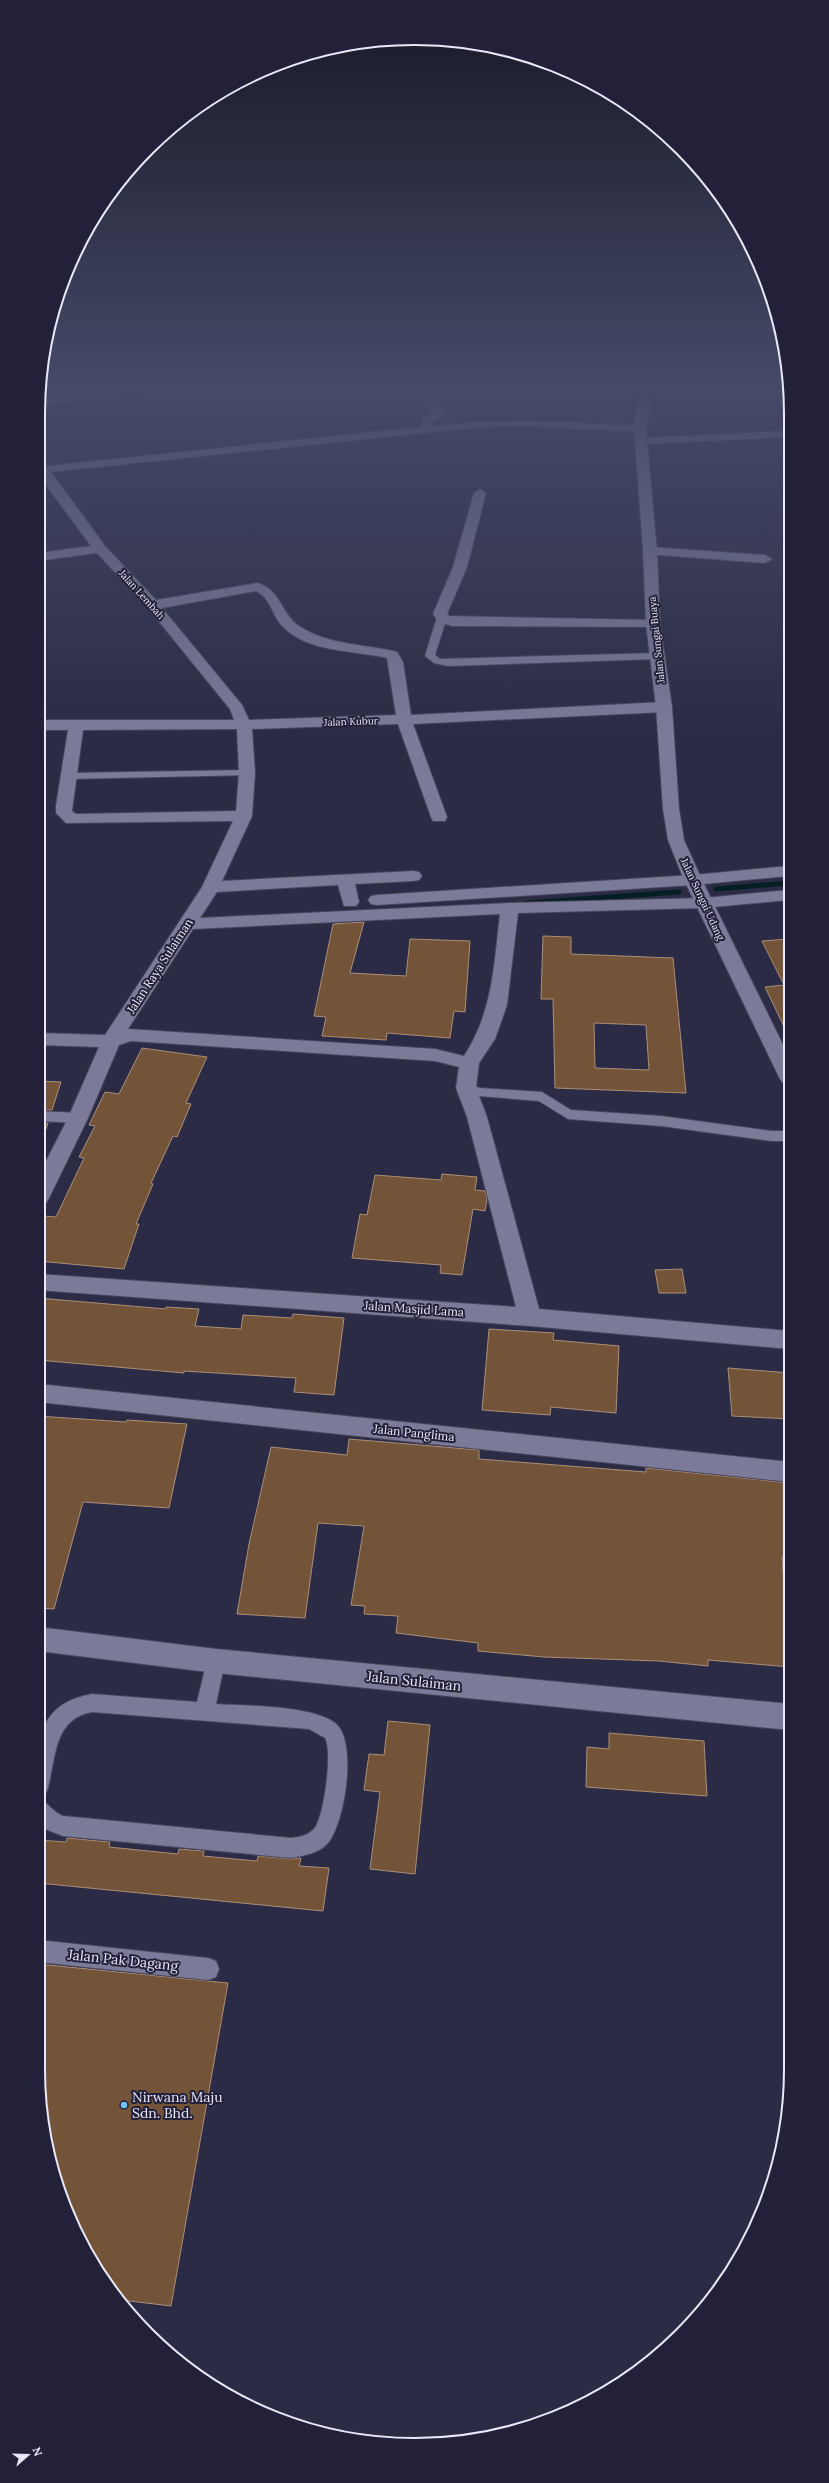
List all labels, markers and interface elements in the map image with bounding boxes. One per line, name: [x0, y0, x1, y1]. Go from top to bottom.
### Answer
street label: Jalan Lembah: [115, 566, 167, 622]
street label: Jalan Sungai Buaya: [645, 596, 668, 685]
street label: Jalan Kubur: [323, 714, 379, 729]
street label: Jalan Sungai Udang: [677, 855, 727, 943]
street label: Jalan Raya Sulaiman: [123, 915, 196, 1017]
street label: Jalan Masjid Lama: [362, 1297, 465, 1319]
street label: Jalan Panglima: [372, 1421, 455, 1444]
street label: Jalan Sulaiman: [365, 1667, 463, 1695]
street label: Jalan Pak Dagang: [66, 1945, 179, 1975]
place label: Nirwana Maju Sdn. Bhd.: [132, 2088, 223, 2122]
marker: Nirwana Maju Sdn. Bhd.: [119, 2100, 129, 2110]
north arrow: [8, 2435, 48, 2475]
text: N: [29, 2445, 46, 2458]

